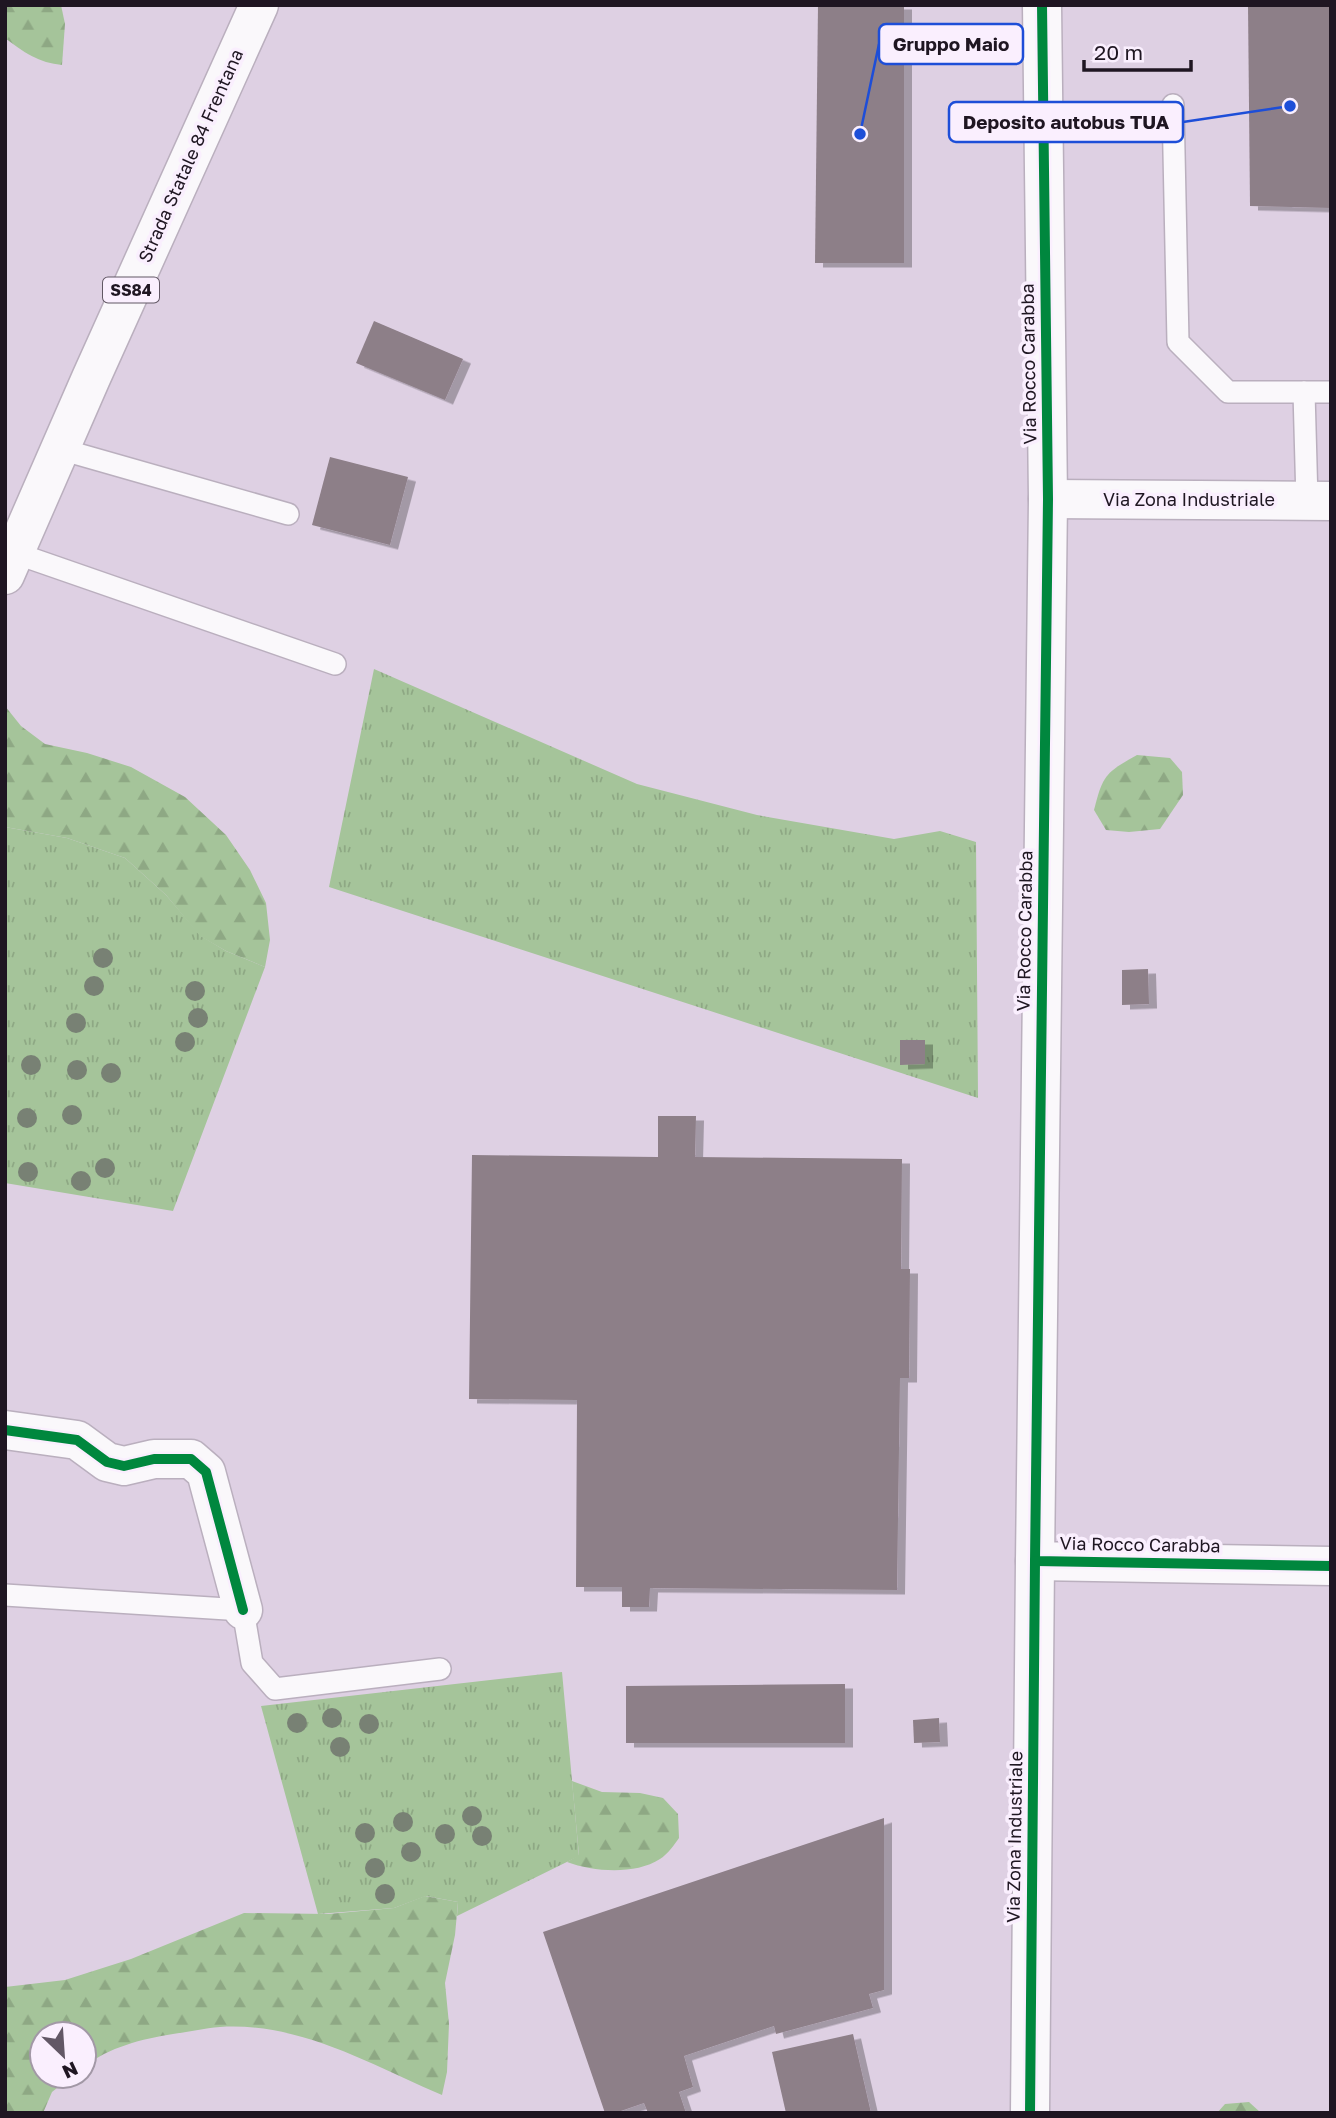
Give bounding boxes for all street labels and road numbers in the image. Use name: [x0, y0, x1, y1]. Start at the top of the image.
street label: Strada Statale 84 Frentana: [133, 45, 247, 266]
road number: SS84: [103, 278, 159, 302]
street label: Via Rocco Carabba: [1016, 283, 1040, 445]
street label: Via Zona Industriale: [1103, 488, 1275, 510]
street label: Via Rocco Carabba: [1012, 850, 1036, 1012]
street label: Via Rocco Carabba: [1059, 1532, 1221, 1556]
street label: Via Zona Industriale: [1002, 1751, 1026, 1923]

